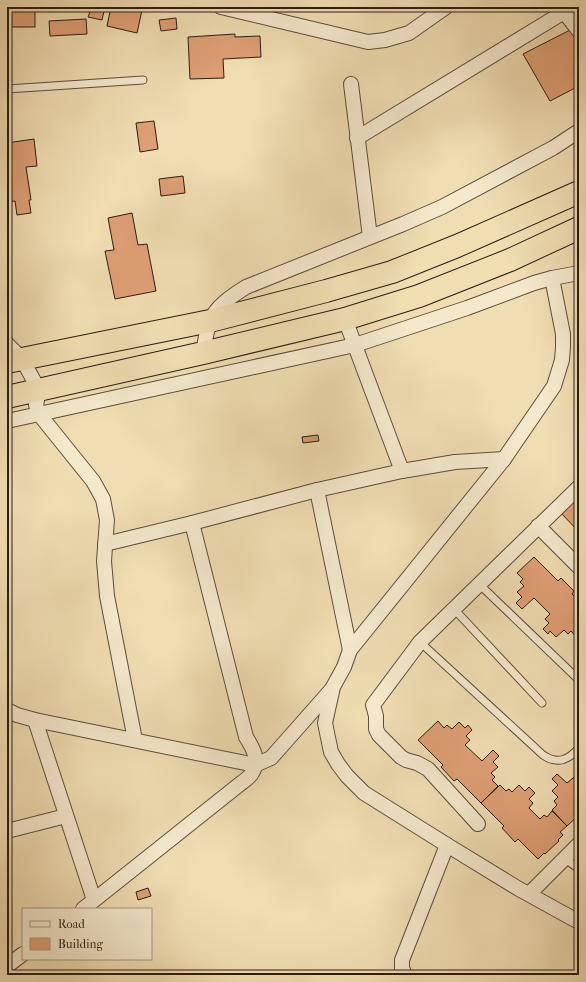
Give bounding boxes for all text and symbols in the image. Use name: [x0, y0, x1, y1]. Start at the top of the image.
legend: [22, 908, 152, 960]
text: Road: [58, 917, 85, 931]
text: Building: [58, 937, 103, 951]

